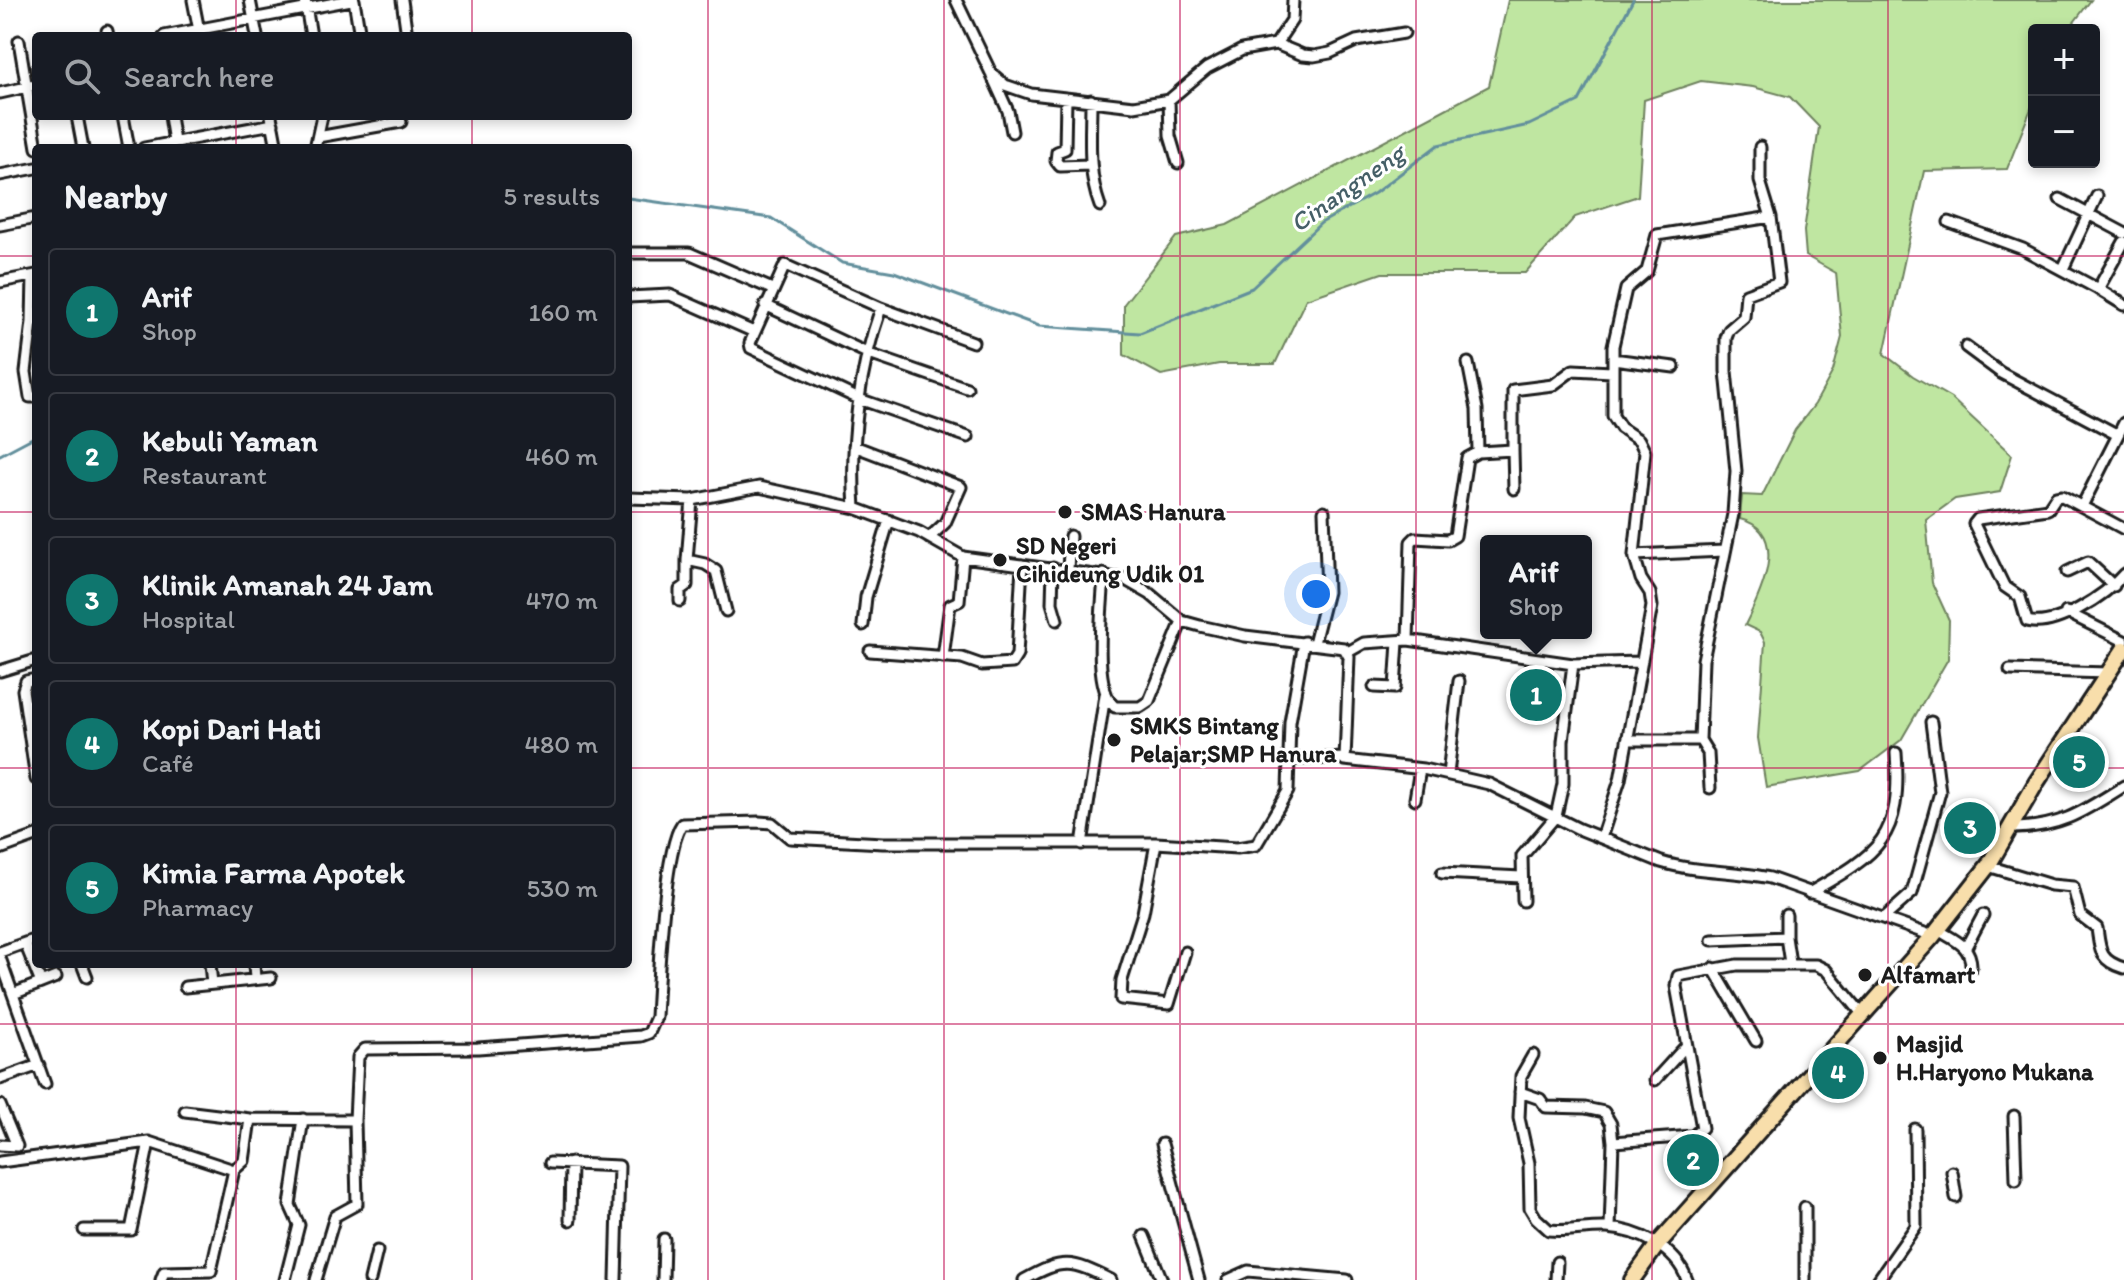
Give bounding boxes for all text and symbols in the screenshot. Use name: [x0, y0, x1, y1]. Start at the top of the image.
map controls: [2028, 24, 2100, 168]
button: +: [2028, 24, 2100, 96]
search box: [32, 32, 632, 120]
icon: search: [60, 54, 104, 98]
text: Search here: [124, 58, 274, 95]
button: −: [2028, 96, 2100, 168]
water label: Cinangneng: [1284, 135, 1413, 239]
text: Nearby: [64, 176, 167, 217]
text: 5 results: [503, 180, 600, 212]
text: Arif: [142, 278, 192, 315]
text: 1: [86, 296, 98, 328]
text: 160 m: [528, 296, 598, 328]
text: Shop: [142, 315, 197, 347]
text: Kebuli Yaman: [142, 422, 318, 459]
text: 2: [85, 440, 99, 472]
text: 460 m: [525, 440, 598, 472]
text: Restaurant: [142, 459, 267, 491]
place label: SMAS Hanura: [1081, 497, 1226, 526]
marker: SMAS Hanura: [1056, 503, 1074, 521]
place label: SD Negeri Cihideung Udik 01: [1016, 531, 1205, 589]
popup: [1480, 535, 1592, 639]
marker: SD Negeri Cihideung Udik 01: [991, 551, 1009, 569]
text: Arif: [1509, 553, 1559, 590]
text: Klinik Amanah 24 Jam: [142, 566, 433, 603]
your location: [1296, 574, 1336, 614]
text: 3: [85, 584, 99, 616]
text: 470 m: [526, 584, 598, 616]
text: Shop: [1509, 590, 1563, 622]
text: Hospital: [142, 603, 235, 635]
pin: 1: [1510, 665, 1562, 725]
text: Kopi Dari Hati: [142, 710, 321, 747]
place label: SMKS Bintang Pelajar;SMP Hanura: [1130, 711, 1337, 769]
text: 4: [84, 728, 100, 760]
text: 480 m: [524, 728, 598, 760]
marker: SMKS Bintang Pelajar;SMP Hanura: [1105, 731, 1123, 749]
pin: 5: [2053, 732, 2105, 792]
text: Café: [142, 747, 194, 779]
pin: 3: [1944, 798, 1996, 858]
text: Kimia Farma Apotek: [142, 854, 405, 891]
text: 5: [85, 872, 99, 904]
text: 530 m: [526, 872, 598, 904]
text: Pharmacy: [142, 891, 253, 923]
place label: Alfamart: [1880, 960, 1975, 989]
marker: Alfamart: [1856, 966, 1874, 984]
place label: Masjid H.Haryono Mukana: [1896, 1029, 2094, 1087]
pin: 4: [1812, 1043, 1864, 1103]
marker: Masjid H.Haryono Mukana: [1871, 1049, 1889, 1067]
pin: 2: [1667, 1130, 1719, 1190]

